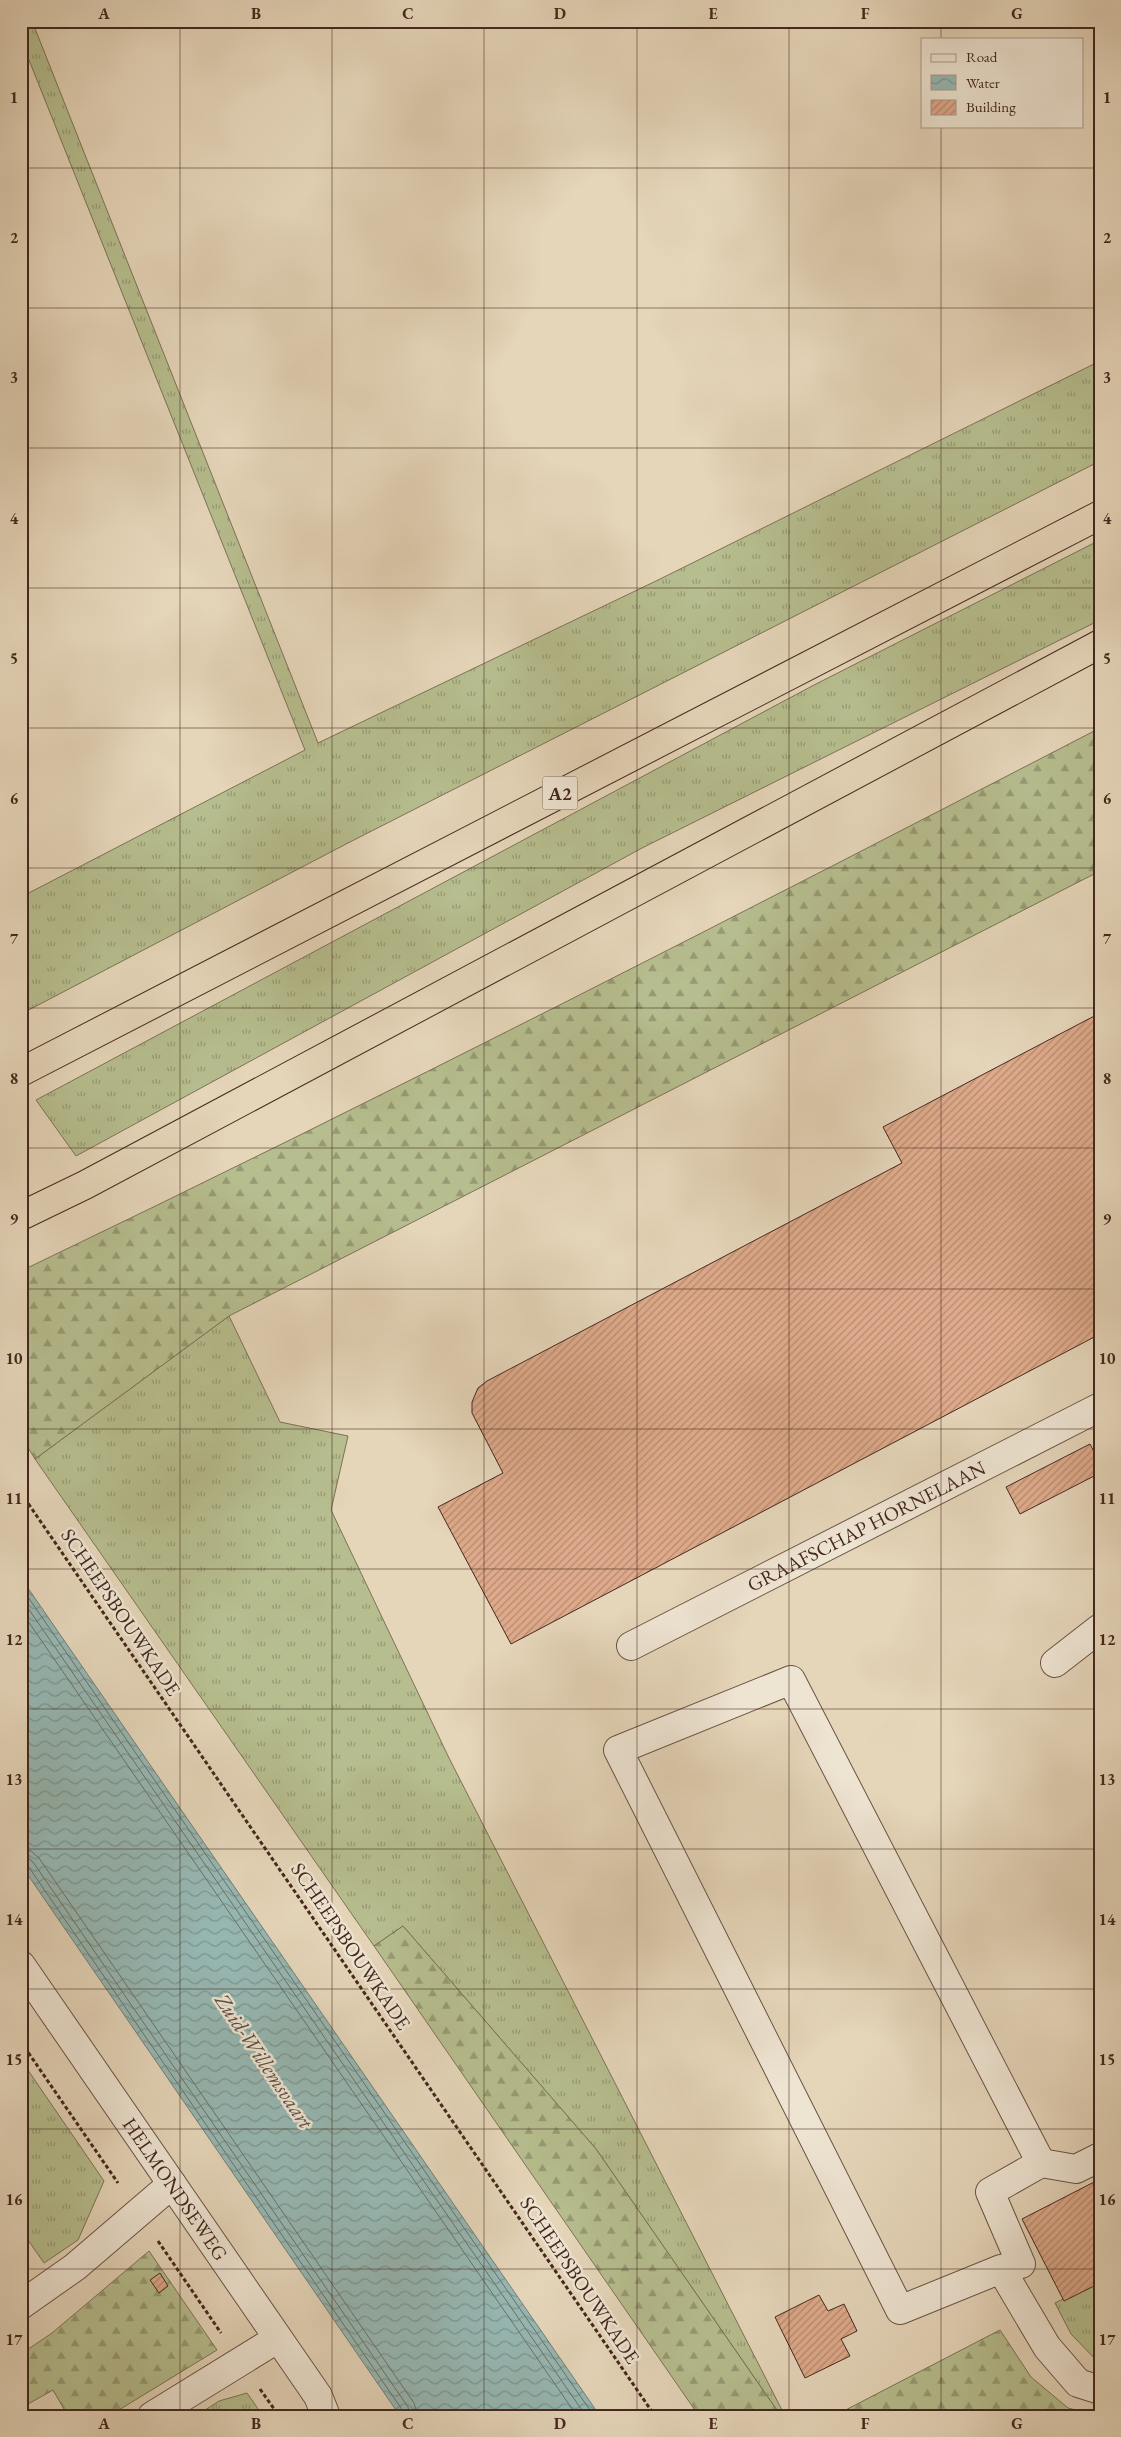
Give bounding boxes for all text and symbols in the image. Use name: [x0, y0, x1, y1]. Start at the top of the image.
text: A: [97, 3, 110, 24]
text: B: [251, 3, 261, 24]
text: C: [402, 3, 414, 24]
text: D: [554, 3, 566, 24]
text: E: [708, 3, 718, 24]
text: F: [861, 3, 870, 24]
text: G: [1011, 3, 1023, 24]
legend: [921, 38, 1084, 128]
text: Road: [966, 47, 998, 66]
text: Water: [966, 73, 1000, 92]
text: 1: [10, 87, 18, 108]
text: 1: [1103, 87, 1111, 108]
text: Building: [966, 97, 1016, 116]
text: 2: [10, 227, 19, 248]
text: 2: [1103, 227, 1112, 248]
text: 3: [10, 367, 18, 388]
text: 3: [1103, 367, 1111, 388]
text: 4: [10, 508, 19, 529]
text: 4: [1103, 508, 1112, 529]
text: 5: [10, 648, 18, 669]
text: 5: [1103, 648, 1111, 669]
road number: A2: [542, 776, 578, 810]
text: 6: [10, 788, 19, 809]
text: 6: [1103, 788, 1112, 809]
text: 7: [10, 928, 19, 949]
text: 7: [1103, 928, 1112, 949]
text: 8: [10, 1068, 18, 1089]
text: 8: [1103, 1068, 1111, 1089]
text: 9: [10, 1208, 19, 1229]
text: 9: [1103, 1208, 1112, 1229]
text: 10: [6, 1348, 23, 1369]
text: 10: [1099, 1348, 1116, 1369]
street label: GRAAFSCHAP HORNELAAN: [743, 1454, 990, 1598]
text: 11: [6, 1488, 22, 1509]
text: 11: [1099, 1488, 1115, 1509]
street label: SCHEEPSBOUWKADE: [55, 1523, 187, 1701]
text: 12: [6, 1629, 23, 1650]
text: 12: [1099, 1629, 1116, 1650]
text: 13: [6, 1769, 22, 1790]
text: 13: [1099, 1769, 1115, 1790]
street label: SCHEEPSBOUWKADE: [285, 1857, 417, 2035]
text: 14: [6, 1909, 23, 1930]
text: 14: [1099, 1909, 1116, 1930]
water label: Zuid-Willemsvaart: [209, 1987, 320, 2134]
text: 15: [6, 2049, 22, 2070]
text: 15: [1099, 2049, 1115, 2070]
street label: HELMONDSEWEG: [117, 2112, 234, 2266]
text: 16: [6, 2189, 23, 2210]
text: 16: [1099, 2189, 1116, 2210]
street label: SCHEEPSBOUWKADE: [514, 2191, 646, 2369]
text: 17: [6, 2329, 23, 2350]
text: 17: [1099, 2329, 1116, 2350]
text: A: [97, 2413, 110, 2434]
text: B: [251, 2413, 261, 2434]
text: C: [402, 2413, 414, 2434]
text: D: [554, 2413, 566, 2434]
text: E: [708, 2413, 718, 2434]
text: F: [861, 2413, 870, 2434]
text: G: [1011, 2413, 1023, 2434]

